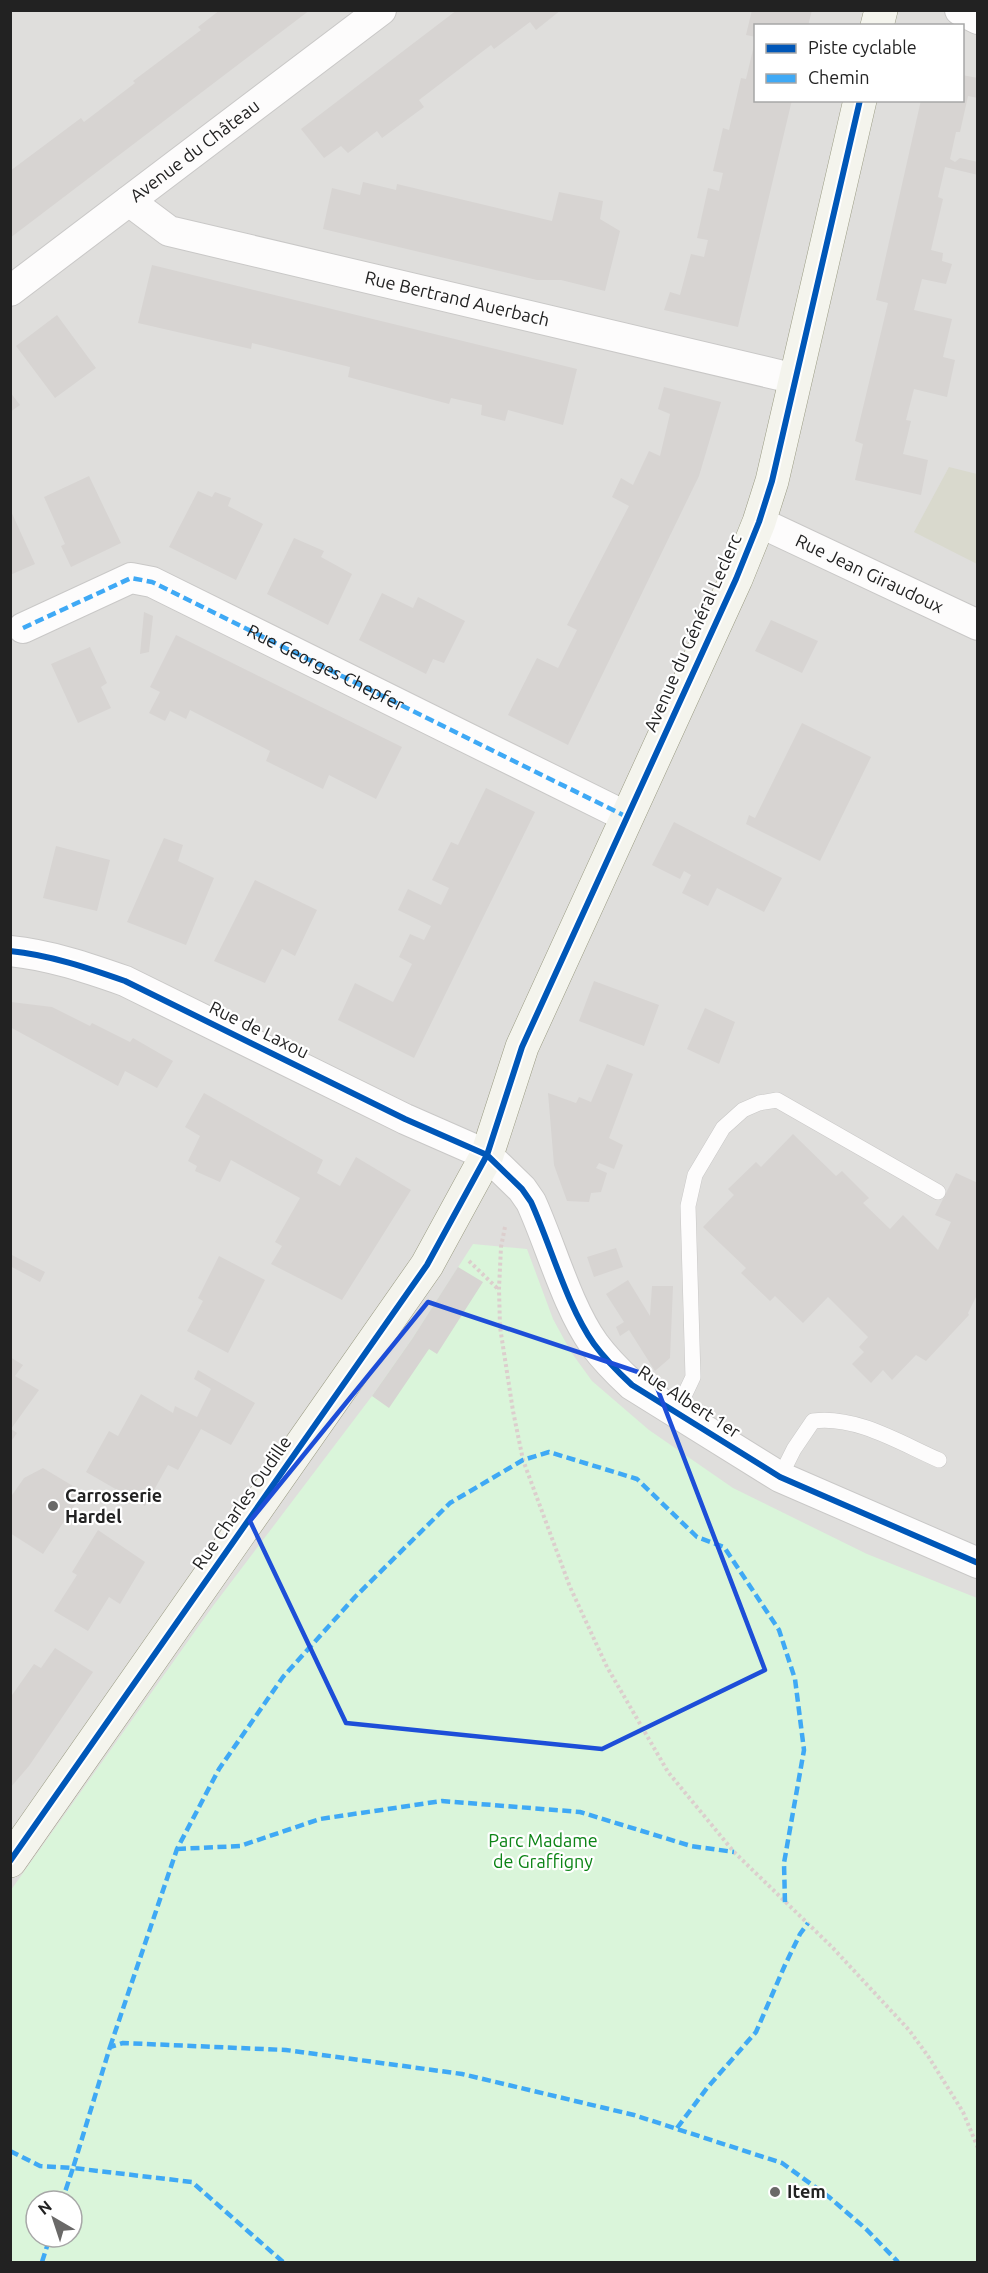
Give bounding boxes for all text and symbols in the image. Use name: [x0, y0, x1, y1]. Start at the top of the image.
legend: [754, 24, 964, 102]
text: Piste cyclable: [808, 37, 917, 57]
text: Chemin: [808, 67, 869, 87]
street label: Avenue du Château: [126, 95, 263, 205]
street label: Rue Bertrand Auerbach: [363, 267, 552, 329]
street label: Rue Jean Giraudoux: [793, 530, 947, 616]
street label: Avenue du Général Leclerc: [639, 531, 745, 734]
street label: Rue Georges Chepfer: [244, 620, 408, 714]
street label: Rue de Laxou: [206, 996, 312, 1062]
street label: Rue Albert 1er: [635, 1361, 744, 1442]
street label: Rue Charles Oudille: [188, 1432, 295, 1573]
place label: Carrosserie Hardel: [65, 1485, 162, 1526]
marker: Carrosserie Hardel: [46, 1499, 60, 1513]
park label: Parc Madame de Graffigny: [488, 1830, 598, 1871]
place label: Item: [787, 2181, 826, 2201]
marker: Item: [768, 2185, 782, 2199]
north arrow: [24, 2189, 84, 2249]
text: N: [34, 2197, 55, 2218]

